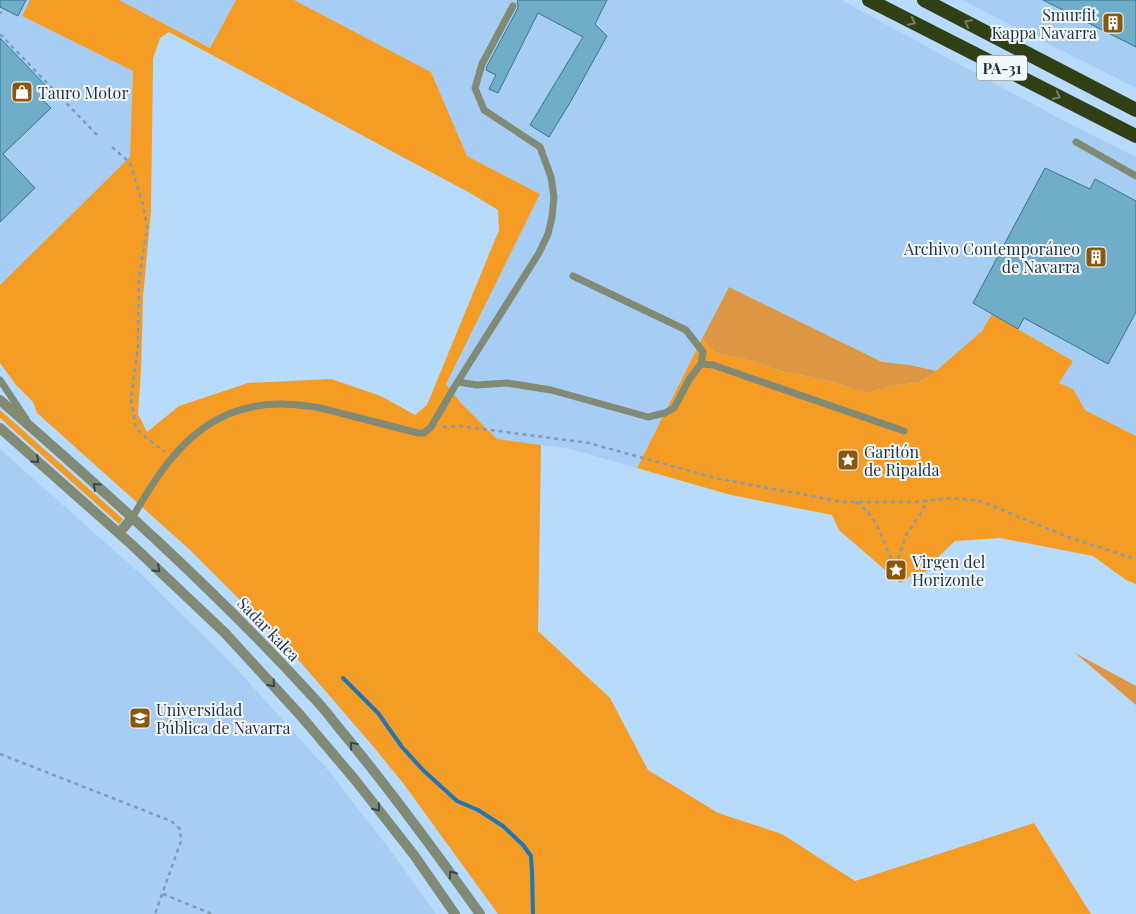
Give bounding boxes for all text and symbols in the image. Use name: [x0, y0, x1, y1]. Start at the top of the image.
place label: Smurfit Kappa Navarra: [991, 4, 1097, 43]
building icon: Smurfit Kappa Navarra: [1101, 11, 1125, 35]
one-way arrow: [907, 16, 916, 26]
one-way arrow: [965, 19, 974, 29]
road number: PA-31: [977, 56, 1027, 80]
shop icon: Tauro Motor: [10, 80, 34, 104]
place label: Tauro Motor: [38, 82, 129, 103]
one-way arrow: [1052, 90, 1061, 100]
place label: Archivo Contemporáneo de Navarra: [903, 238, 1080, 277]
building icon: Archivo Contemporáneo de Navarra: [1084, 245, 1108, 269]
place label: Garitón de Ripalda: [864, 441, 939, 480]
place icon: Garitón de Ripalda: [836, 448, 860, 472]
one-way arrow: [31, 454, 40, 463]
one-way arrow: [92, 483, 101, 492]
place label: Virgen del Horizonte: [911, 551, 986, 590]
place icon: Virgen del Horizonte: [884, 558, 908, 582]
one-way arrow: [152, 563, 161, 572]
street label: Sadar kalea: [233, 592, 305, 666]
one-way arrow: [266, 678, 275, 687]
place label: Universidad Pública de Navarra: [156, 699, 290, 738]
school or university icon: Universidad Pública de Navarra: [128, 706, 152, 730]
one-way arrow: [351, 742, 359, 751]
one-way arrow: [371, 802, 380, 812]
one-way arrow: [449, 871, 457, 880]

